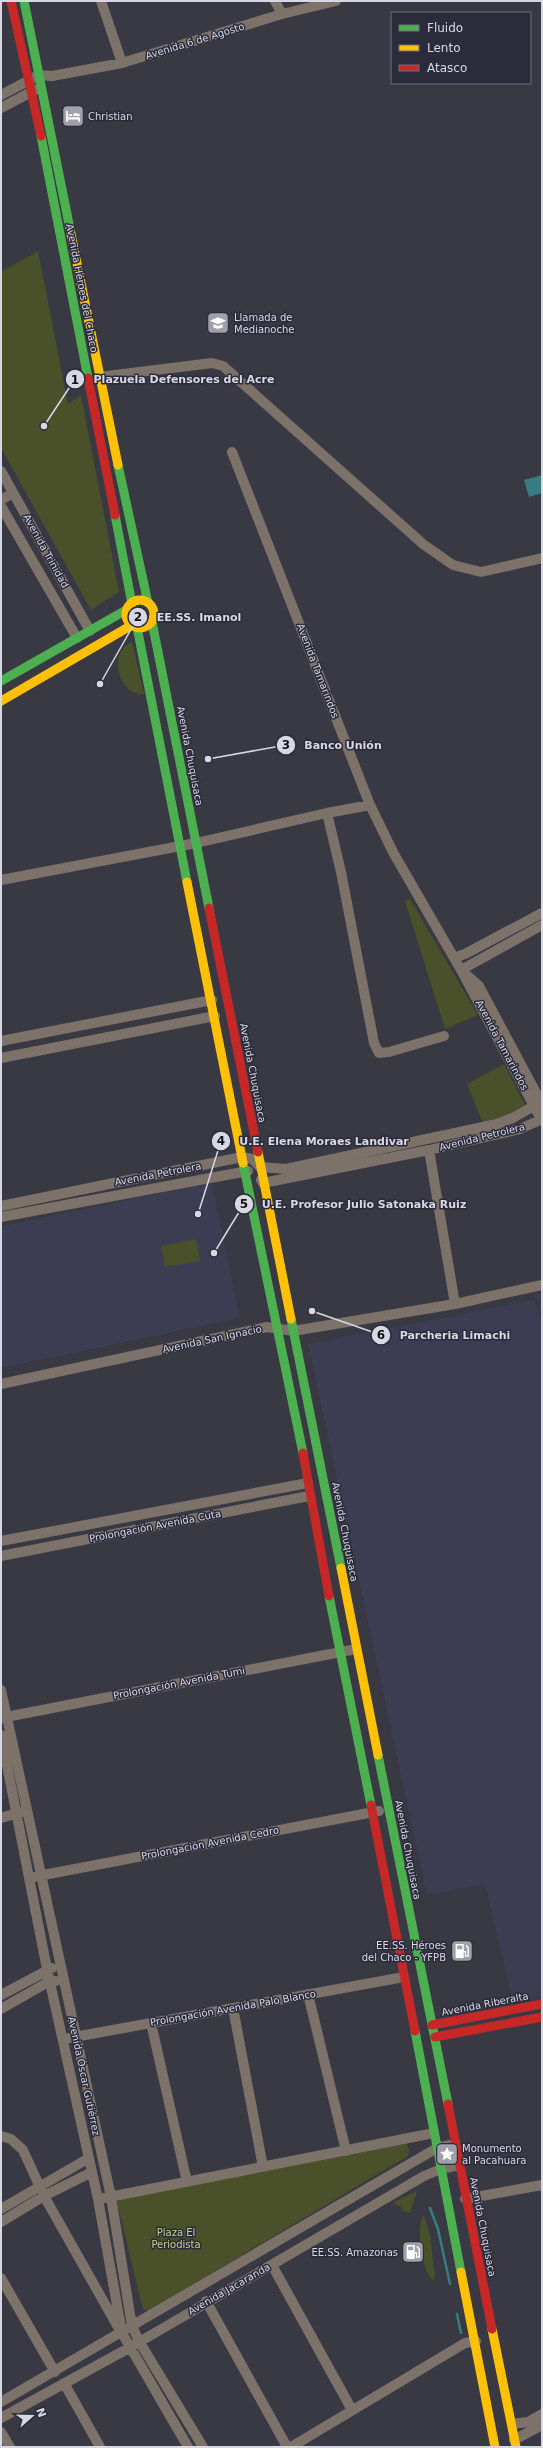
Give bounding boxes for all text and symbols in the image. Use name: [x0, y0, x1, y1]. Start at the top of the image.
legend: [391, 12, 531, 84]
street label: Avenida 6 de Agosto: [144, 21, 246, 61]
text: Fluido: [427, 21, 463, 35]
text: Lento: [427, 41, 461, 55]
text: Atasco: [427, 61, 467, 75]
hotel icon: Christian: [60, 103, 86, 129]
place label: Christian: [88, 111, 133, 122]
street label: Avenida Héroes del Chaco: [64, 223, 100, 353]
school or university icon: Llamada de Medianoche: [205, 310, 231, 336]
place label: Llamada de Medianoche: [234, 312, 294, 335]
callout: Plazuela Defensores del Acre: [65, 368, 282, 391]
text: 1: [71, 373, 79, 387]
text: Plazuela Defensores del Acre: [94, 373, 274, 386]
street label: Avenida Trinidad: [21, 512, 71, 590]
callout: EE.SS. Imanol: [128, 606, 249, 629]
text: 2: [134, 610, 142, 624]
text: EE.SS. Imanol: [157, 611, 241, 624]
street label: Avenida Tamarindos: [295, 622, 341, 720]
street label: Avenida Chuquisaca: [175, 705, 205, 807]
callout: Banco Unión: [276, 734, 390, 757]
text: 3: [282, 738, 290, 752]
text: Banco Unión: [304, 739, 382, 752]
street label: Avenida Tamarindos: [474, 998, 530, 1092]
street label: Avenida Chuquisaca: [238, 1022, 268, 1124]
street label: Avenida Petrolera: [438, 1121, 526, 1153]
callout: U.E. Elena Moraes Landivar: [211, 1130, 417, 1153]
text: 4: [217, 1134, 225, 1148]
text: U.E. Elena Moraes Landivar: [239, 1135, 409, 1148]
street label: Avenida Petrolera: [114, 1160, 202, 1188]
callout: U.E. Profesor Julio Satonaka Ruiz: [234, 1192, 474, 1215]
text: 5: [240, 1197, 248, 1211]
text: U.E. Profesor Julio Satonaka Ruiz: [262, 1198, 466, 1211]
street label: Avenida San Ignacio: [161, 1323, 263, 1355]
callout: Parcheria Limachi: [371, 1323, 518, 1346]
text: 6: [377, 1328, 385, 1342]
text: Parcheria Limachi: [400, 1329, 510, 1342]
street label: Avenida Chuquisaca: [330, 1481, 360, 1583]
street label: Prolongación Avenida Cuta: [88, 1508, 222, 1544]
street label: Prolongación Avenida Tumi: [112, 1665, 246, 1701]
street label: Avenida Chuquisaca: [393, 1799, 423, 1901]
street label: Prolongación Avenida Cedro: [140, 1824, 280, 1862]
fuel station icon: EE.SS. Héroes del Chaco - YFPB: [449, 1938, 475, 1964]
place label: EE.SS. Héroes del Chaco - YFPB: [362, 1940, 446, 1963]
street label: Prolongación Avenida Palo Blanco: [149, 1988, 317, 2028]
street label: Avenida Riberalta: [441, 1990, 529, 2018]
street label: Avenida Óscar Gutiérrez: [66, 2015, 103, 2136]
place icon: Monumento al Pacahuara: [434, 2141, 460, 2167]
place label: Monumento al Pacahuara: [462, 2143, 526, 2166]
street label: Avenida Chuquisaca: [468, 2176, 498, 2278]
park label: Plaza El Periodista: [151, 2227, 201, 2250]
fuel station icon: EE.SS. Amazonas: [400, 2239, 426, 2265]
place label: EE.SS. Amazonas: [311, 2247, 398, 2258]
street label: Avenida Jacaranda: [186, 2261, 272, 2317]
north arrow: [12, 2396, 52, 2436]
text: N: [33, 2406, 49, 2419]

